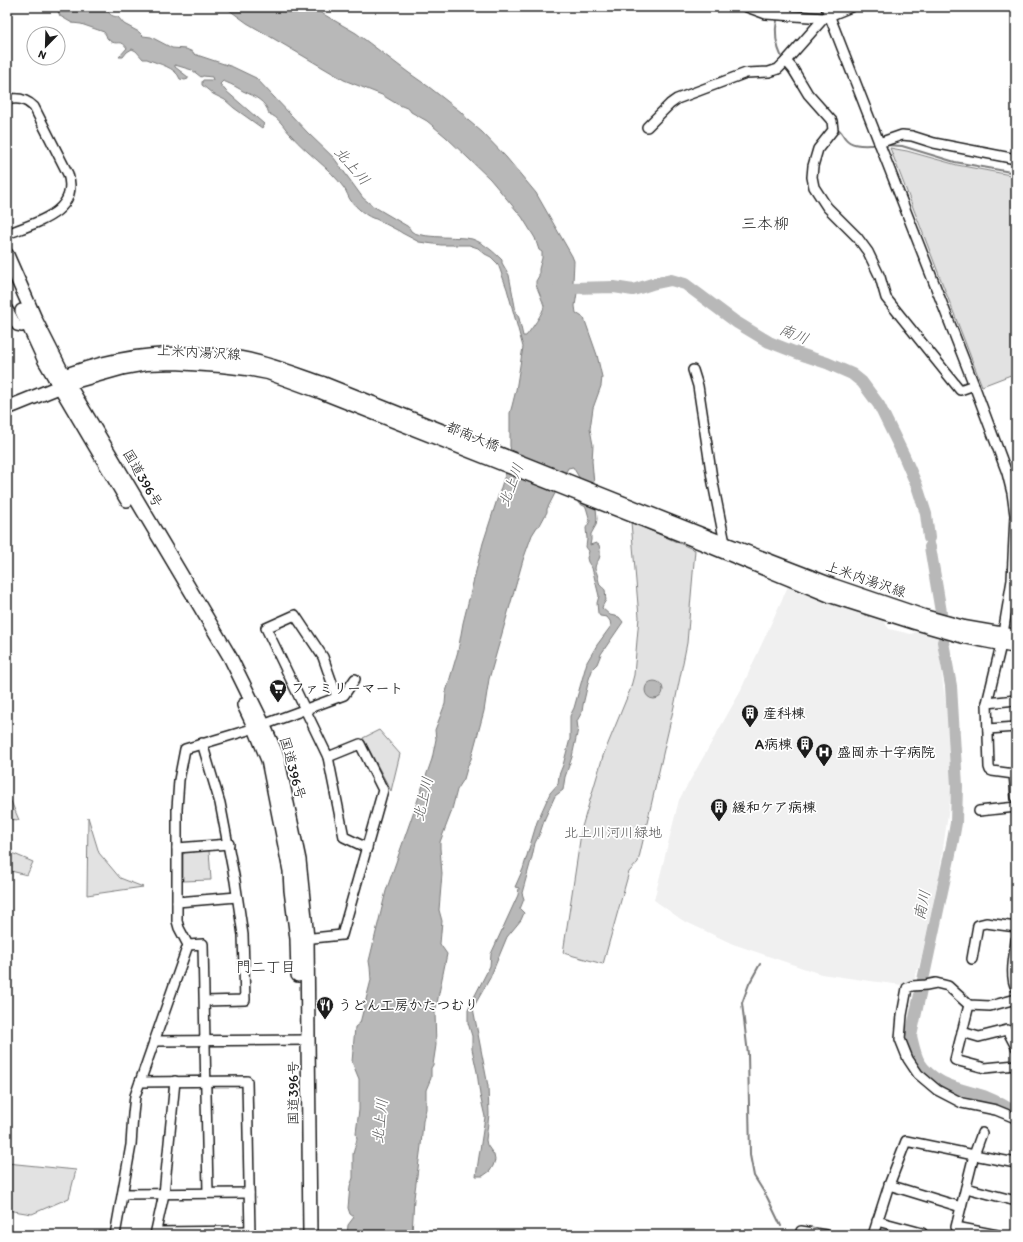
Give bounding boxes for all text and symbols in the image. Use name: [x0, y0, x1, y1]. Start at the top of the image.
north arrow: [26, 26, 66, 66]
text: N: [36, 47, 48, 62]
water label: 北上川: [330, 143, 374, 189]
district label: 三本柳: [741, 214, 789, 233]
water label: 南川: [777, 320, 811, 348]
street label: 上米内湯沢線: [157, 342, 241, 363]
street label: 都南大橋: [444, 418, 502, 455]
street label: 国道396号: [119, 446, 166, 510]
water label: 北上川: [495, 461, 527, 509]
street label: 上米内湯沢線: [823, 558, 908, 601]
supermarket icon: ファミリーマート: [268, 678, 288, 703]
place label: ファミリーマート: [291, 680, 404, 697]
building icon: 産科棟: [740, 703, 760, 728]
place label: 産科棟: [763, 705, 806, 722]
building icon: A病棟: [795, 734, 815, 759]
street label: 国道396号: [276, 735, 309, 801]
place label: A病棟: [754, 736, 793, 753]
hospital icon: 盛岡赤十字病院: [814, 742, 834, 767]
place label: 盛岡赤十字病院: [837, 744, 935, 761]
water label: 北上川: [409, 775, 437, 823]
building icon: 緩和ケア病棟: [709, 797, 729, 822]
place label: 緩和ケア病棟: [732, 799, 817, 816]
park label: 北上川河川緑地: [564, 824, 662, 841]
water label: 南川: [910, 888, 934, 922]
district label: 門二丁目: [236, 958, 296, 976]
restaurant icon: うどん工房かたつむり: [315, 995, 335, 1020]
place label: うどん工房かたつむり: [338, 997, 479, 1014]
street label: 国道396号: [285, 1061, 302, 1125]
water label: 北上川: [369, 1098, 391, 1144]

